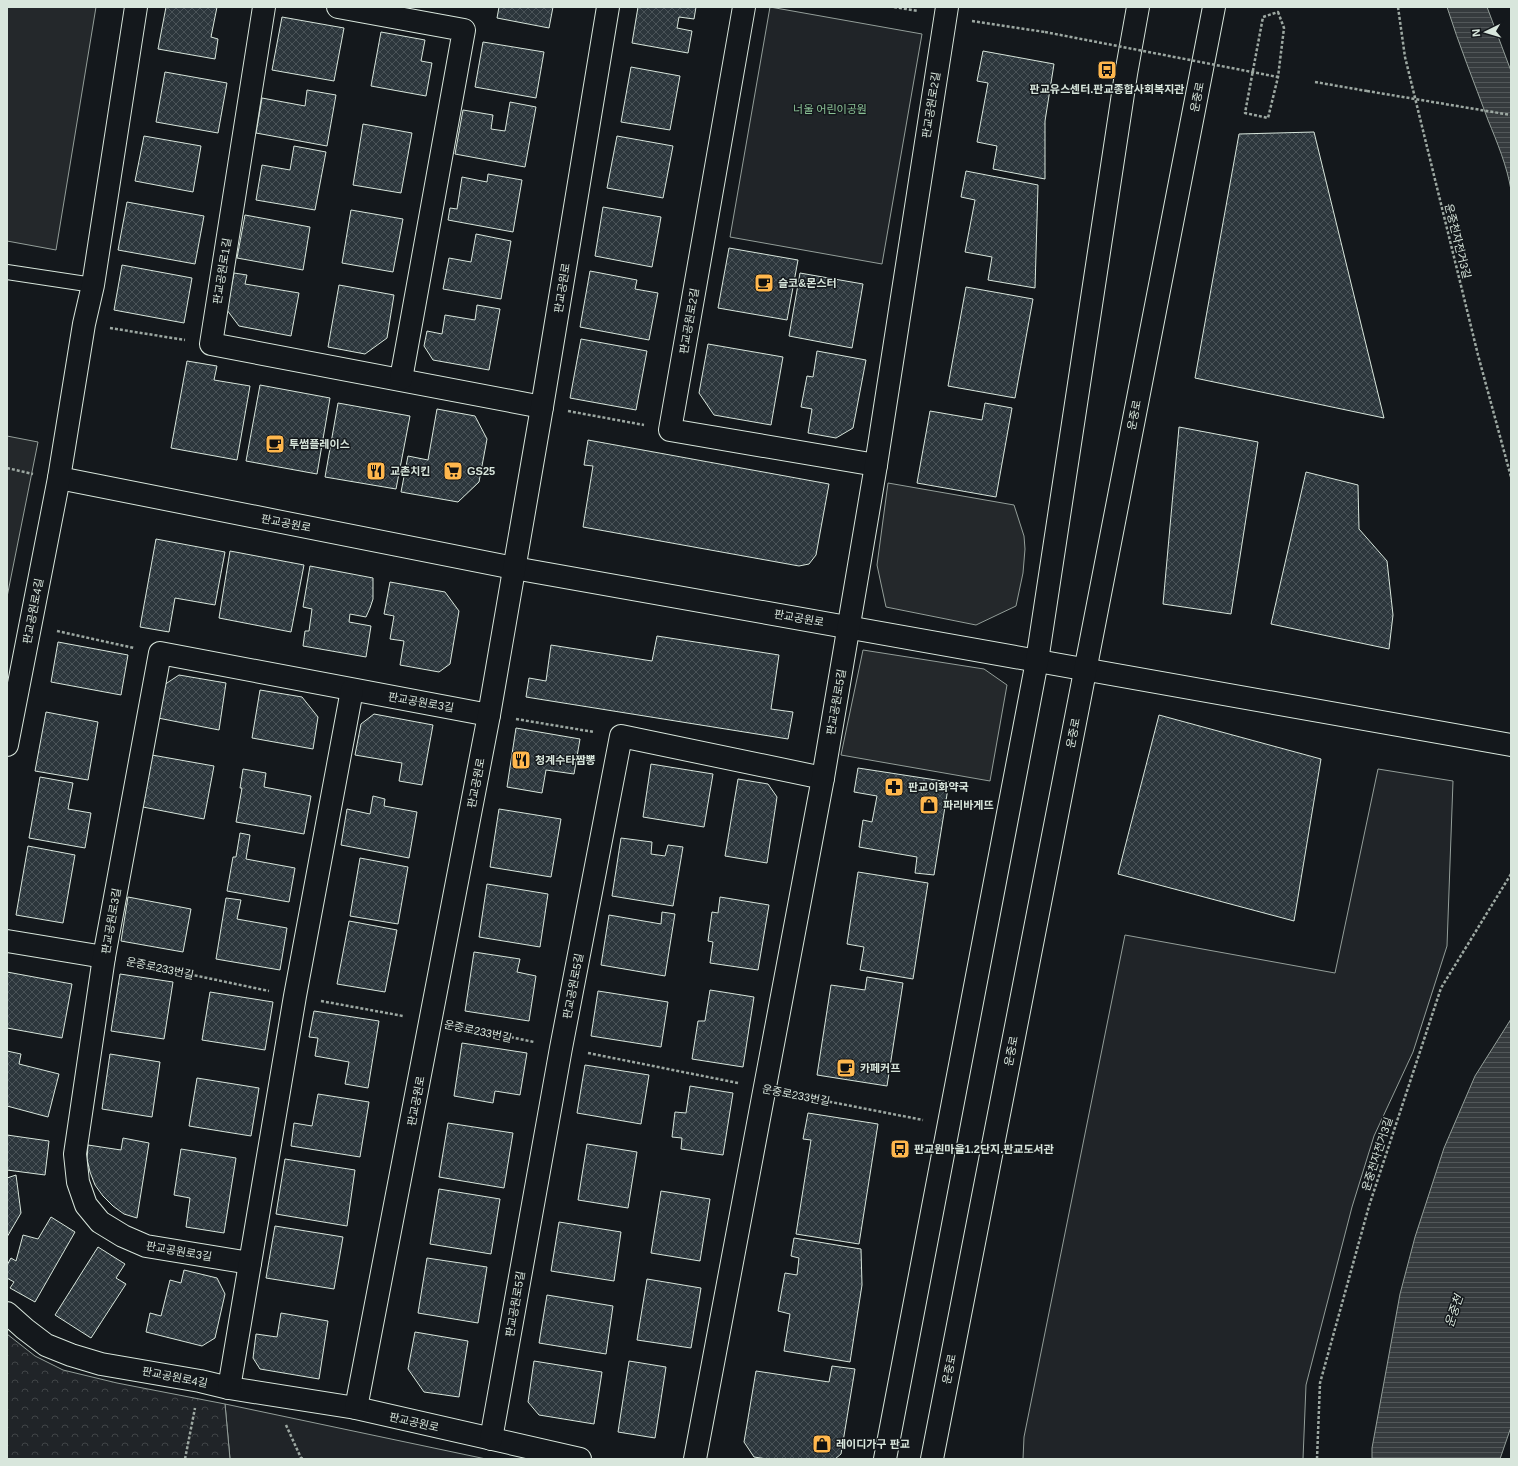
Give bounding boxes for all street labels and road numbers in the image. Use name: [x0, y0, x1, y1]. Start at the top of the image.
street label: 판교공원로2길: [920, 71, 942, 139]
street label: 운중로: [1188, 81, 1206, 113]
street label: 운중천자전거3길: [1443, 202, 1473, 280]
street label: 판교공원로1길: [211, 237, 233, 305]
street label: 판교공원로: [552, 262, 572, 314]
street label: 판교공원로2길: [677, 287, 701, 355]
street label: 운중로: [1125, 399, 1143, 431]
street label: 판교공원로: [260, 512, 312, 534]
street label: 판교공원로4길: [21, 577, 45, 645]
street label: 판교공원로: [773, 608, 825, 628]
street label: 판교공원로5길: [824, 668, 848, 736]
street label: 판교공원로3길: [387, 690, 455, 714]
street label: 운중로: [1064, 717, 1082, 749]
street label: 판교공원로: [465, 757, 487, 809]
street label: 판교공원로3길: [99, 887, 123, 955]
street label: 판교공원로5길: [561, 952, 585, 1020]
street label: 운중로233번길: [125, 955, 195, 981]
street label: 운중로233번길: [443, 1018, 513, 1044]
street label: 운중로: [1002, 1035, 1020, 1067]
street label: 판교공원로: [405, 1075, 427, 1127]
street label: 운중로233번길: [761, 1083, 831, 1107]
street label: 운중천자전거3길: [1359, 1116, 1395, 1192]
street label: 판교공원로3길: [145, 1239, 213, 1263]
street label: 판교공원로5길: [503, 1270, 527, 1338]
street label: 운중로: [940, 1353, 958, 1385]
street label: 판교공원로4길: [141, 1365, 209, 1389]
street label: 판교공원로: [388, 1410, 440, 1434]

